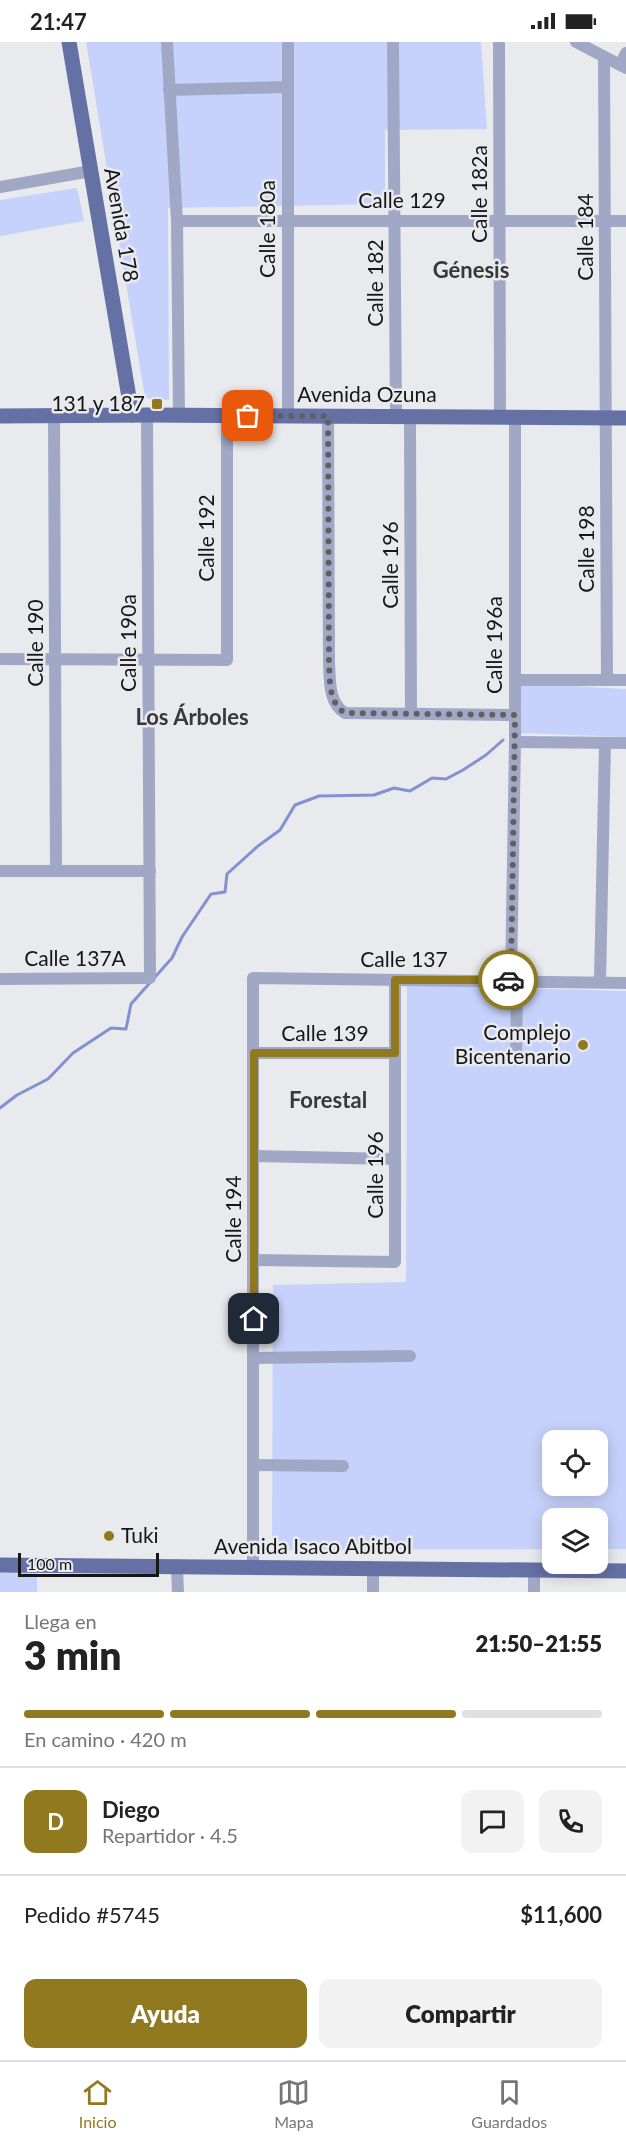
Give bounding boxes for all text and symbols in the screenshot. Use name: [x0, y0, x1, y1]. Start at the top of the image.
text: 21:47: [30, 8, 87, 35]
street label: Calle 182a: [466, 145, 491, 243]
street label: Avenida 178: [100, 166, 145, 284]
street label: Calle 180a: [254, 180, 279, 278]
street label: Calle 129: [358, 187, 446, 212]
street label: Calle 184: [572, 193, 597, 281]
street label: Calle 182: [362, 239, 387, 327]
district label: Génesis: [433, 256, 509, 283]
street label: Avenida Ozuna: [297, 381, 437, 406]
place label: 131 y 187: [51, 390, 145, 415]
pin: [222, 390, 273, 441]
marker: 131 y 187: [150, 397, 164, 411]
icon: bag: [231, 399, 264, 432]
street label: Calle 192: [193, 494, 218, 582]
street label: Calle 198: [573, 505, 598, 593]
street label: Calle 196: [377, 521, 402, 609]
street label: Calle 190a: [115, 594, 140, 692]
street label: Calle 196a: [481, 596, 506, 694]
street label: Calle 190: [22, 599, 47, 687]
district label: Los Árboles: [135, 703, 249, 730]
street label: Calle 137A: [24, 945, 127, 970]
street label: Calle 137: [360, 946, 448, 971]
courier: [478, 950, 538, 1010]
icon: car: [492, 964, 525, 997]
place label: Complejo Bicentenario: [455, 1019, 571, 1068]
street label: Calle 139: [281, 1020, 369, 1045]
marker: Complejo Bicentenario: [576, 1038, 590, 1052]
district label: Forestal: [289, 1086, 367, 1113]
street label: Calle 196: [362, 1131, 387, 1219]
street label: Calle 194: [220, 1175, 245, 1263]
pin: [228, 1293, 279, 1344]
icon: home: [237, 1302, 270, 1335]
map controls: [542, 1430, 608, 1574]
button: locate: [542, 1430, 608, 1496]
button: layers: [542, 1508, 608, 1574]
place label: Tuki: [121, 1522, 159, 1547]
marker: Tuki: [102, 1529, 116, 1543]
street label: Avenida Isaco Abitbol: [214, 1533, 412, 1558]
scale bar: [18, 1550, 159, 1578]
text: 100 m: [27, 1554, 72, 1573]
text: Llega en: [24, 1609, 97, 1633]
text: 21:50–21:55: [476, 1630, 602, 1657]
text: 3 min: [24, 1632, 121, 1678]
text: En camino · 420 m: [24, 1727, 187, 1751]
button: chat: [461, 1790, 524, 1853]
button: phone: [539, 1790, 602, 1853]
text: Diego: [102, 1796, 160, 1823]
text: D: [47, 1808, 64, 1835]
text: Repartidor · 4.5: [102, 1823, 238, 1847]
text: Pedido #5745: [24, 1901, 160, 1928]
text: $11,600: [520, 1901, 602, 1928]
button: Ayuda: [24, 1979, 307, 2048]
button: Compartir: [319, 1979, 602, 2048]
tab: Inicio: [79, 2076, 117, 2131]
tab: Mapa: [274, 2076, 314, 2131]
tab: Guardados: [471, 2076, 547, 2131]

